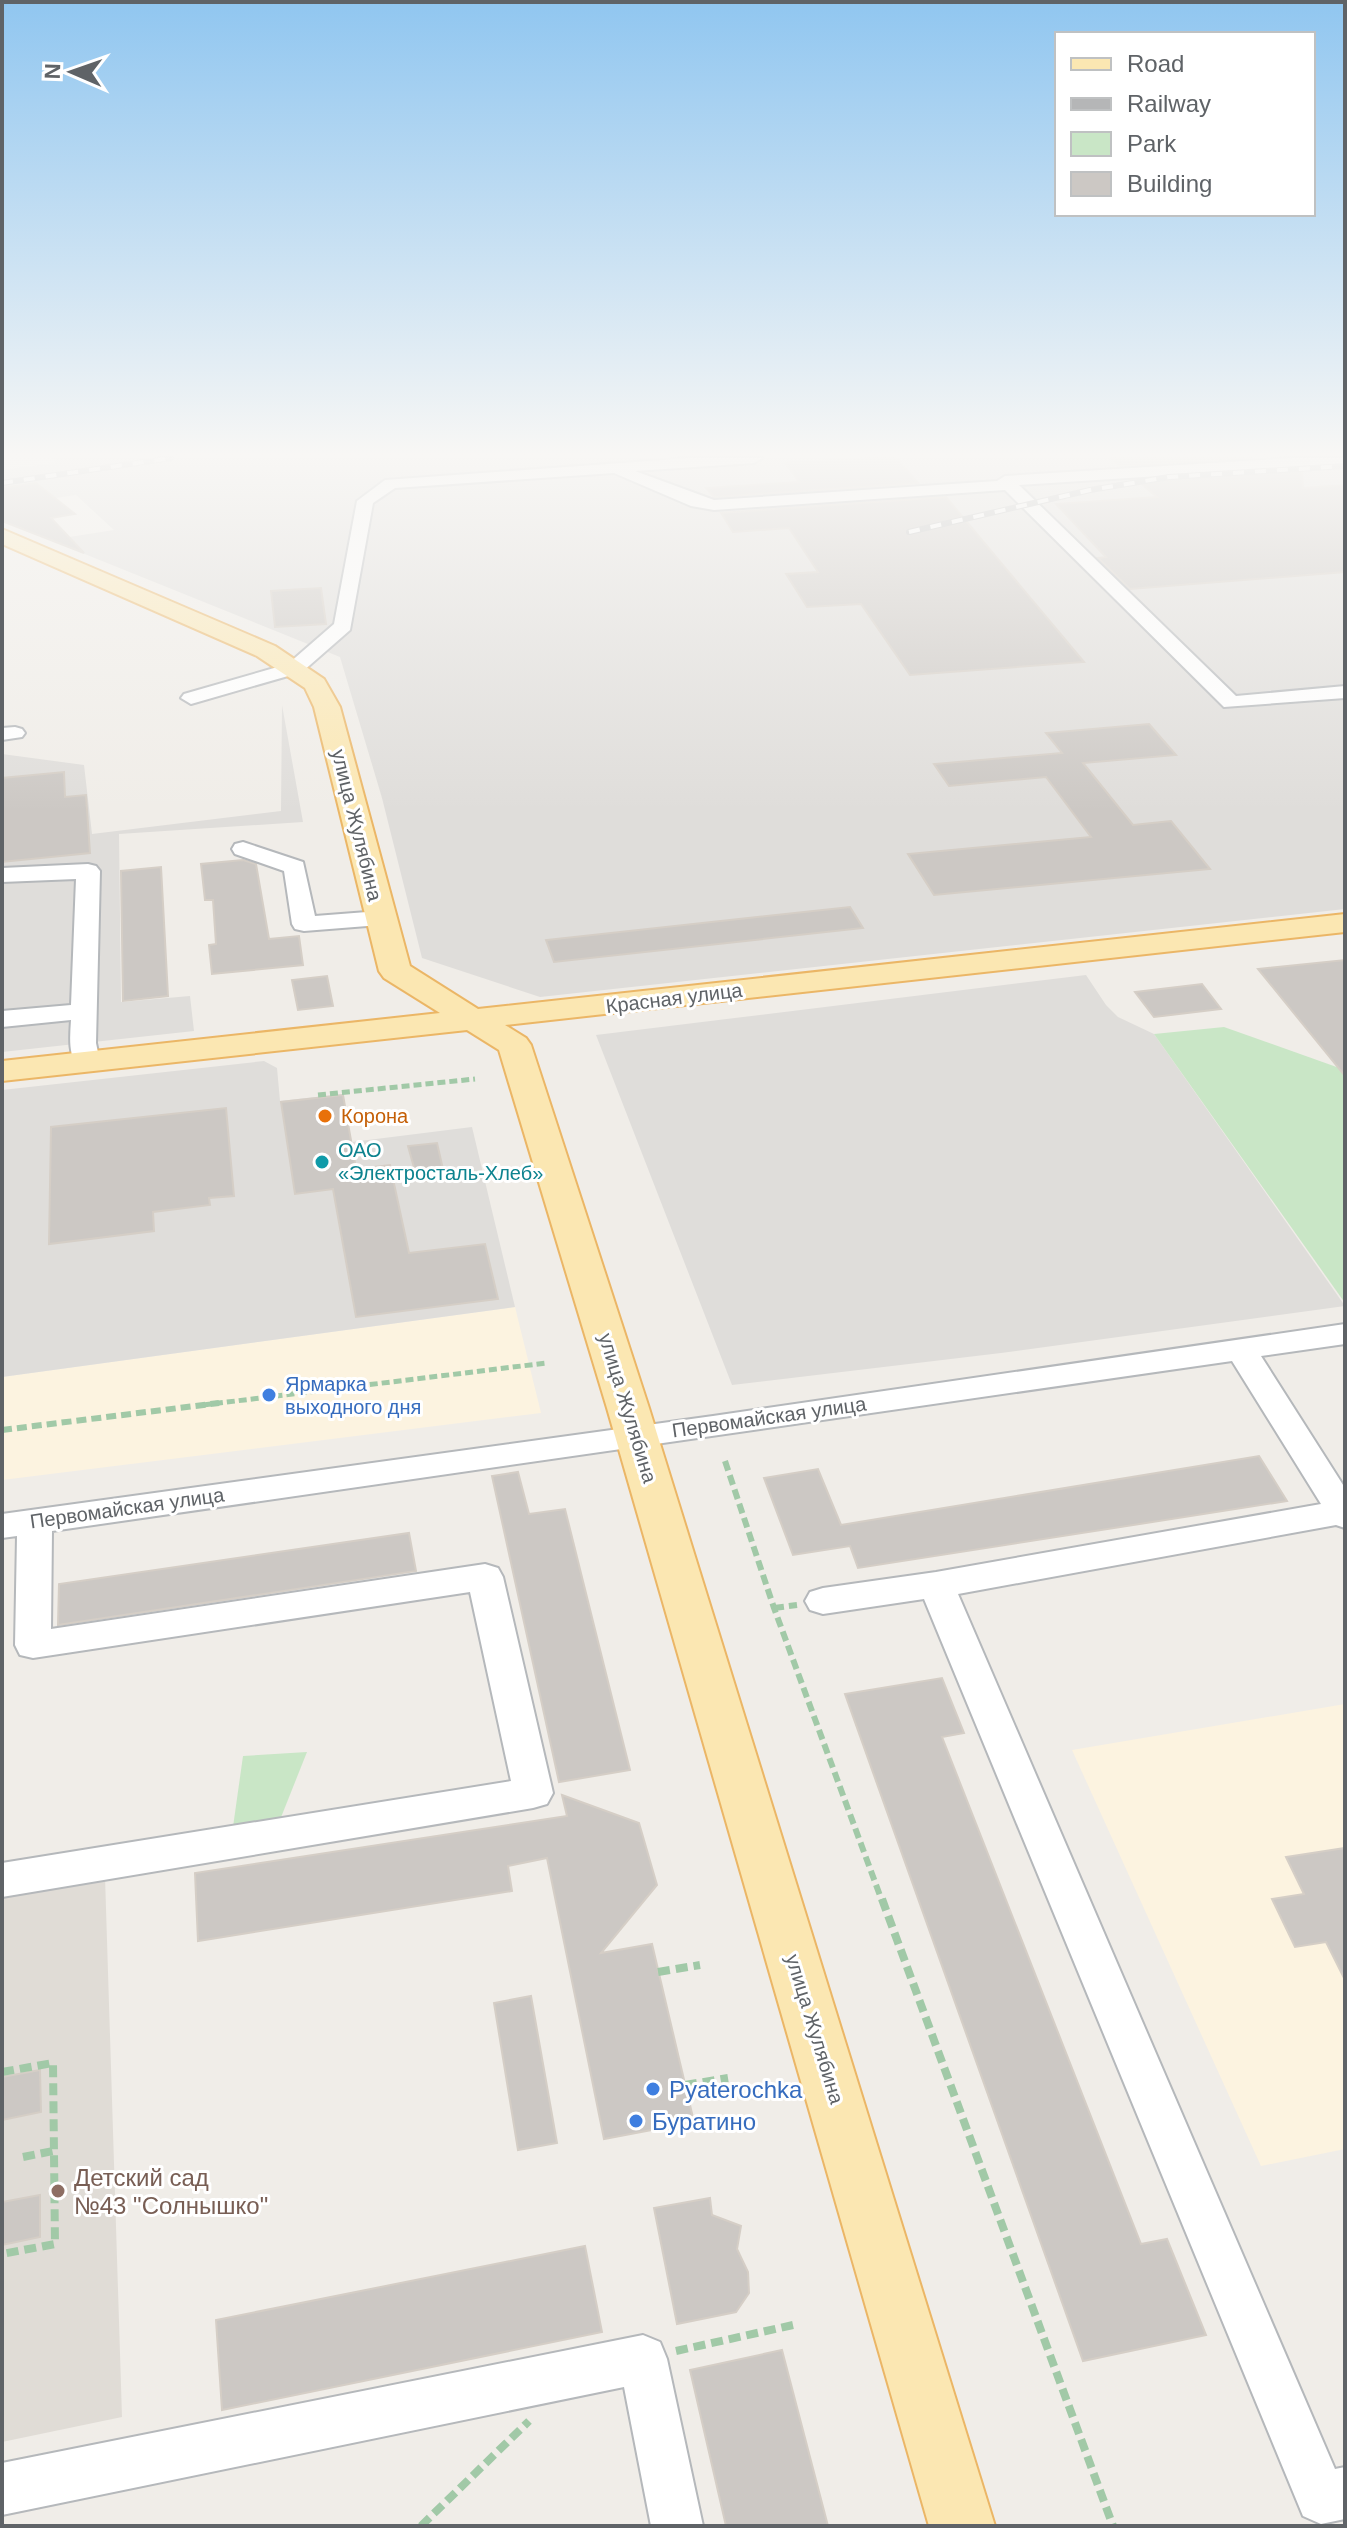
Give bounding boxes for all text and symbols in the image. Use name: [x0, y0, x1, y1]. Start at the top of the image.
north arrow: [32, 32, 112, 112]
legend: [1055, 32, 1315, 216]
text: Road: [1127, 50, 1184, 77]
text: N: [40, 63, 65, 80]
text: Railway: [1127, 90, 1211, 117]
text: Park: [1127, 130, 1177, 157]
text: Building: [1127, 170, 1212, 197]
street label: улица Жулябина: [328, 747, 387, 904]
street label: Красная улица: [604, 979, 744, 1017]
place label: Корона: [341, 1105, 409, 1127]
marker: Корона: [316, 1107, 334, 1125]
place label: ОАО «Электросталь-Хлеб»: [338, 1139, 543, 1184]
marker: ОАО «Электросталь-Хлеб»: [313, 1153, 331, 1171]
street label: улица Жулябина: [595, 1330, 662, 1486]
place label: Ярмарка выходного дня: [285, 1373, 421, 1418]
marker: Ярмарка выходного дня: [260, 1386, 278, 1404]
street label: Первомайская улица: [670, 1392, 868, 1442]
street label: Первомайская улица: [28, 1483, 226, 1533]
street label: улица Жулябина: [782, 1951, 849, 2107]
place label: Pyaterochka: [669, 2076, 803, 2103]
marker: Pyaterochka: [644, 2080, 662, 2098]
place label: Буратино: [652, 2108, 756, 2135]
marker: Буратино: [627, 2112, 645, 2130]
place label: Детский сад №43 "Солнышко": [74, 2164, 268, 2219]
marker: Детский сад №43 "Солнышко": [49, 2182, 67, 2200]

